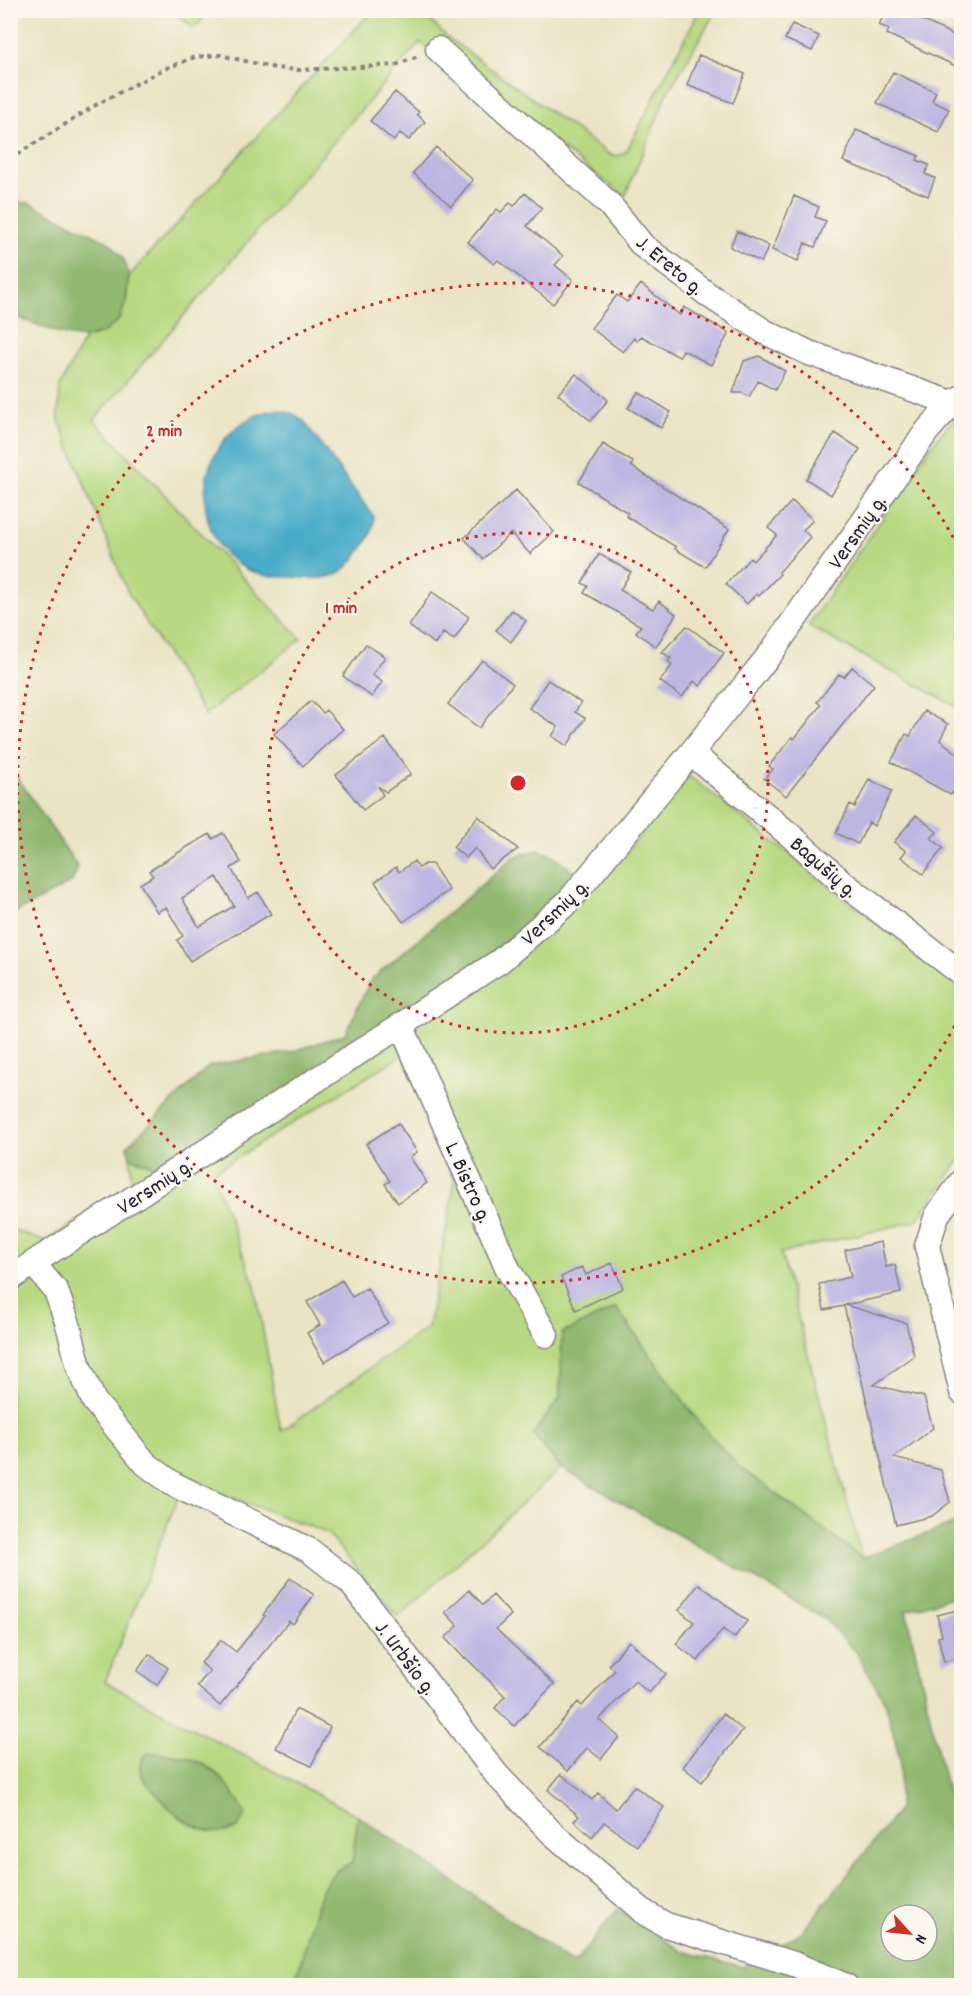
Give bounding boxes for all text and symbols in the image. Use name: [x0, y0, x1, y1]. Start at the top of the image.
street label: J. Ereto g.: [628, 229, 710, 305]
text: 2 min: [146, 420, 182, 445]
street label: Versmių g.: [822, 489, 896, 577]
text: 1 min: [325, 597, 357, 622]
centre of rings: [508, 773, 528, 793]
street label: Bagušių g.: [782, 830, 864, 907]
street label: Versmių g.: [515, 873, 598, 954]
street label: L. Bistro g.: [435, 1138, 498, 1229]
street label: Versmių g.: [112, 1152, 200, 1224]
street label: J. Urbšio g.: [366, 1615, 443, 1703]
north arrow: [879, 1903, 939, 1963]
text: N: [908, 1930, 932, 1948]

